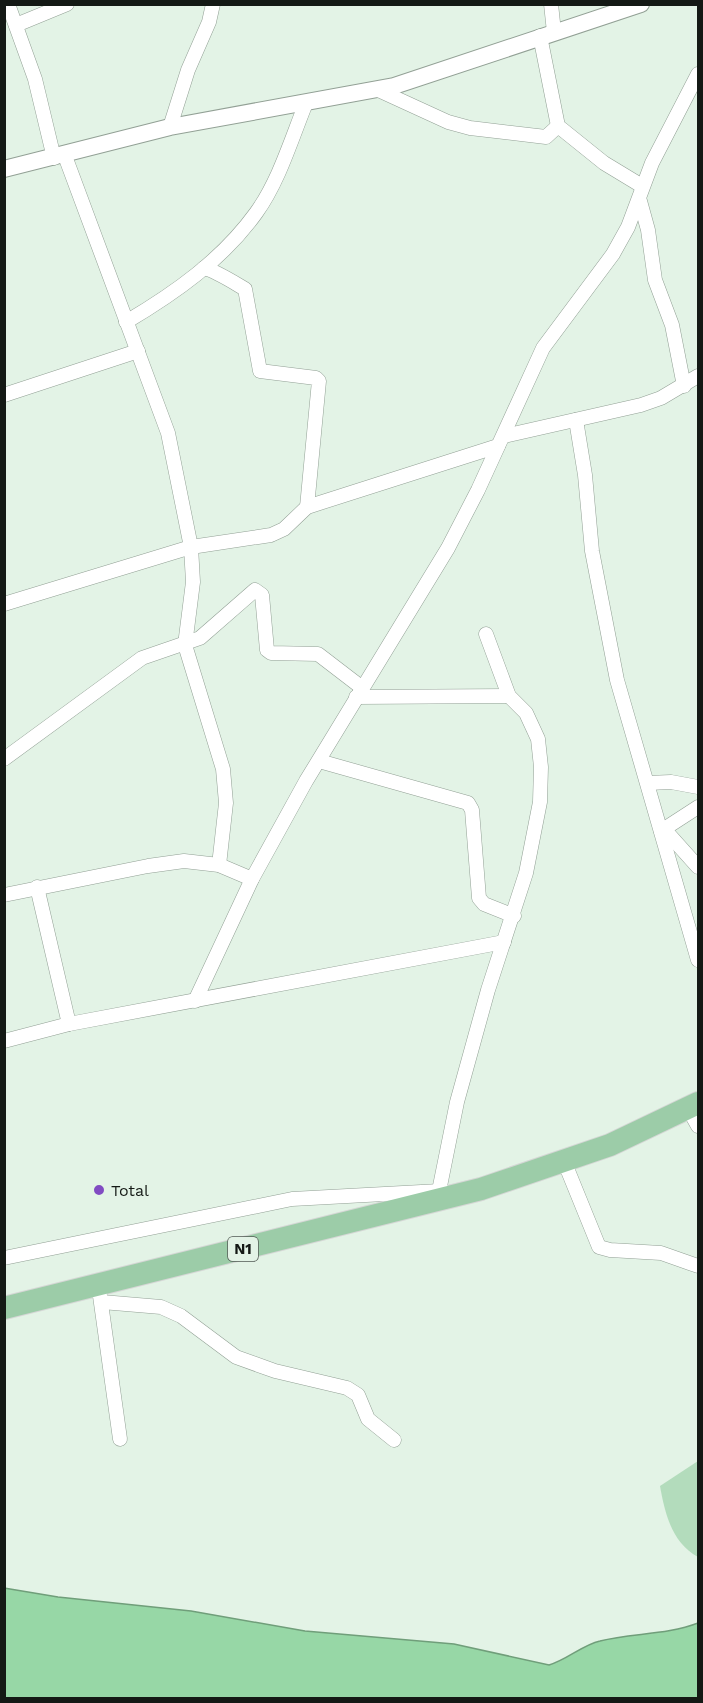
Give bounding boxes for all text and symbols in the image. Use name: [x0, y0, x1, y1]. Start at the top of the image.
place label: Total: [111, 1181, 149, 1200]
marker: Total: [92, 1183, 106, 1197]
road number: N1: [228, 1237, 258, 1261]

